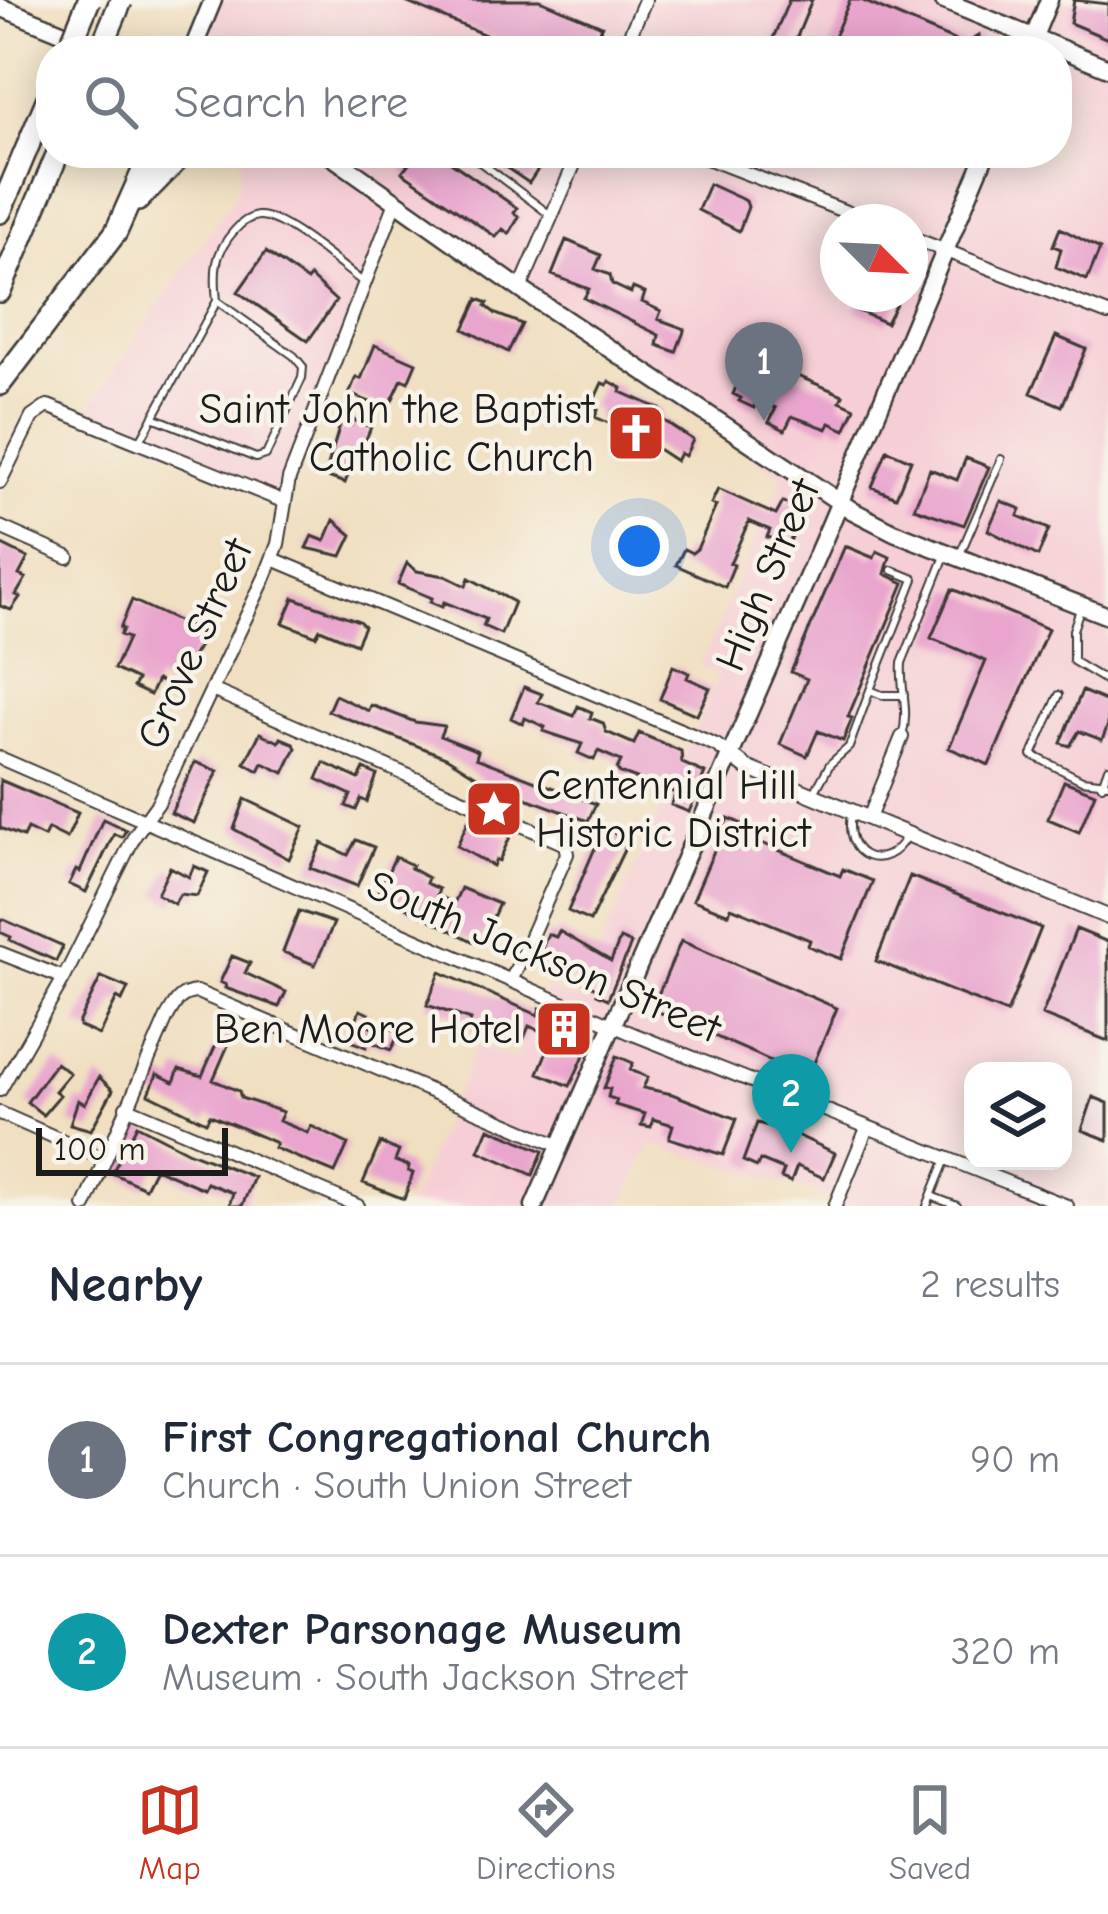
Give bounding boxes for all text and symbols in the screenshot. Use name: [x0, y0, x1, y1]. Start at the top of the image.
search box: [36, 36, 1072, 168]
icon: search: [78, 69, 144, 135]
text: Search here: [174, 76, 408, 128]
north arrow: [820, 204, 928, 312]
pin: 1: [725, 322, 803, 421]
place label: Saint John the Baptist Catholic Church: [199, 385, 596, 482]
church icon: Saint John the Baptist Catholic Church: [605, 402, 667, 464]
street label: High Street: [706, 470, 831, 678]
your location: [609, 516, 669, 576]
street label: Grove Street: [127, 530, 264, 757]
place label: Centennial Hill Historic District: [536, 761, 813, 858]
place icon: Centennial Hill Historic District: [463, 778, 525, 840]
street label: South Jackson Street: [360, 860, 730, 1054]
building icon: Ben Moore Hotel: [533, 998, 595, 1060]
place label: Ben Moore Hotel: [214, 1005, 522, 1054]
pin: 2: [752, 1054, 830, 1153]
map controls: [964, 1062, 1072, 1170]
button: layers: [964, 1062, 1072, 1170]
scale bar: [36, 1122, 228, 1175]
text: 100 m: [54, 1130, 146, 1168]
text: Nearby: [48, 1255, 202, 1314]
text: 2 results: [920, 1262, 1060, 1307]
text: First Congregational Church: [162, 1411, 712, 1463]
text: 1: [79, 1437, 95, 1482]
text: 90 m: [970, 1437, 1060, 1482]
text: Church · South Union Street: [162, 1463, 631, 1508]
text: Dexter Parsonage Museum: [162, 1603, 682, 1655]
text: 2: [77, 1629, 97, 1674]
text: 320 m: [951, 1629, 1060, 1674]
text: Museum · South Jackson Street: [162, 1655, 687, 1700]
tab: Map: [137, 1777, 203, 1887]
tab: Directions: [476, 1777, 616, 1887]
tab: Saved: [889, 1777, 971, 1887]

